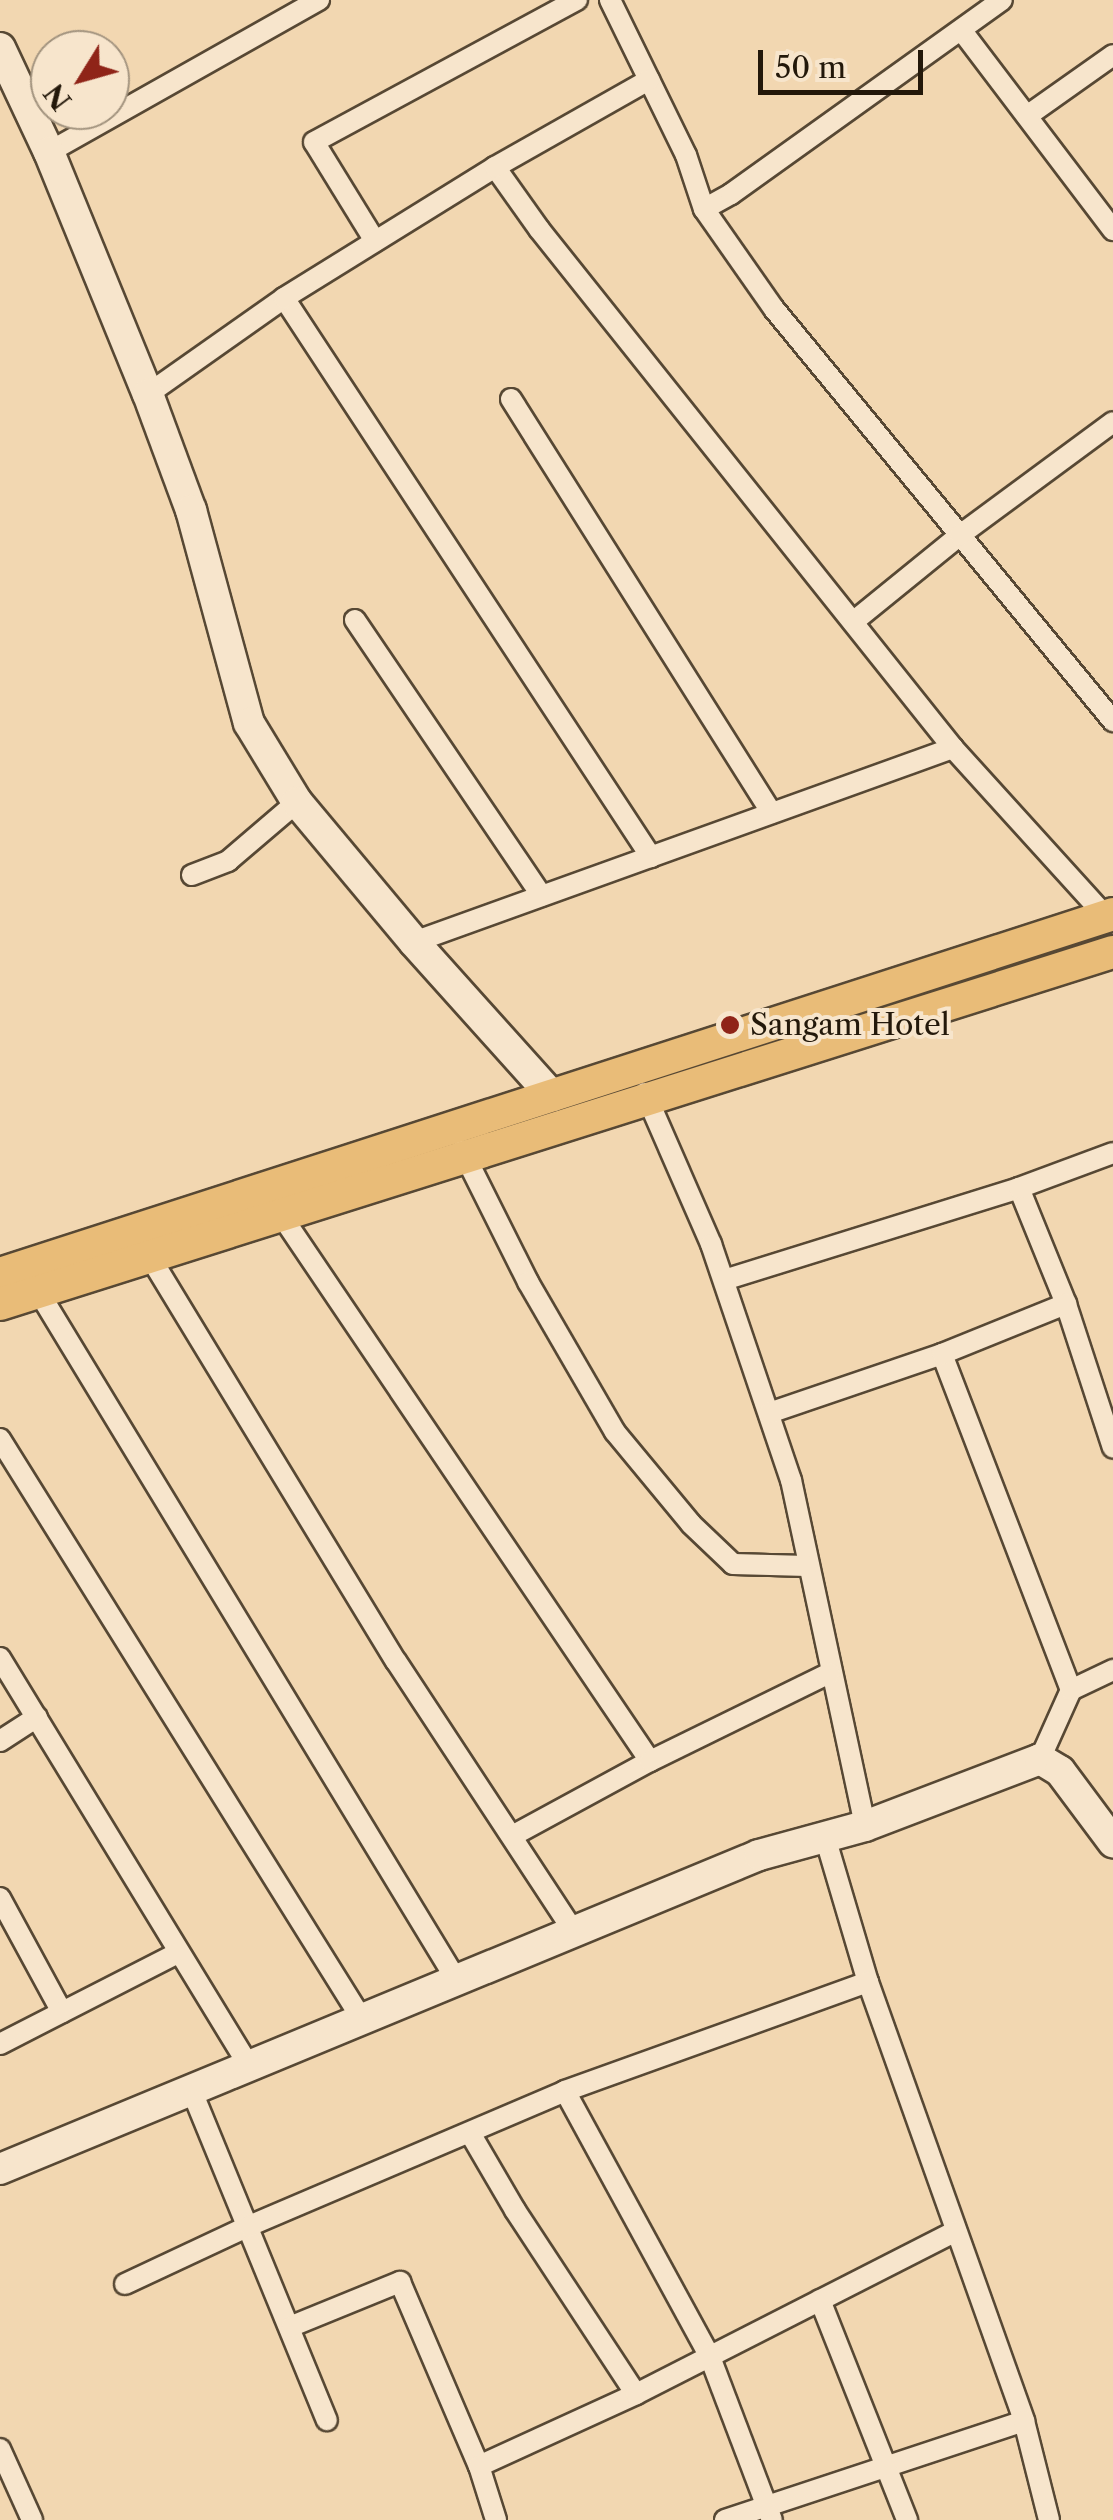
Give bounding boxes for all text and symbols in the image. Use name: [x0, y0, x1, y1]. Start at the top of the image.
north arrow: [30, 30, 130, 130]
scale bar: [763, 30, 928, 92]
text: 50 m: [775, 49, 846, 86]
text: N: [37, 77, 79, 117]
place label: Sangam Hotel: [750, 1007, 950, 1043]
marker: Sangam Hotel: [719, 1014, 741, 1036]

